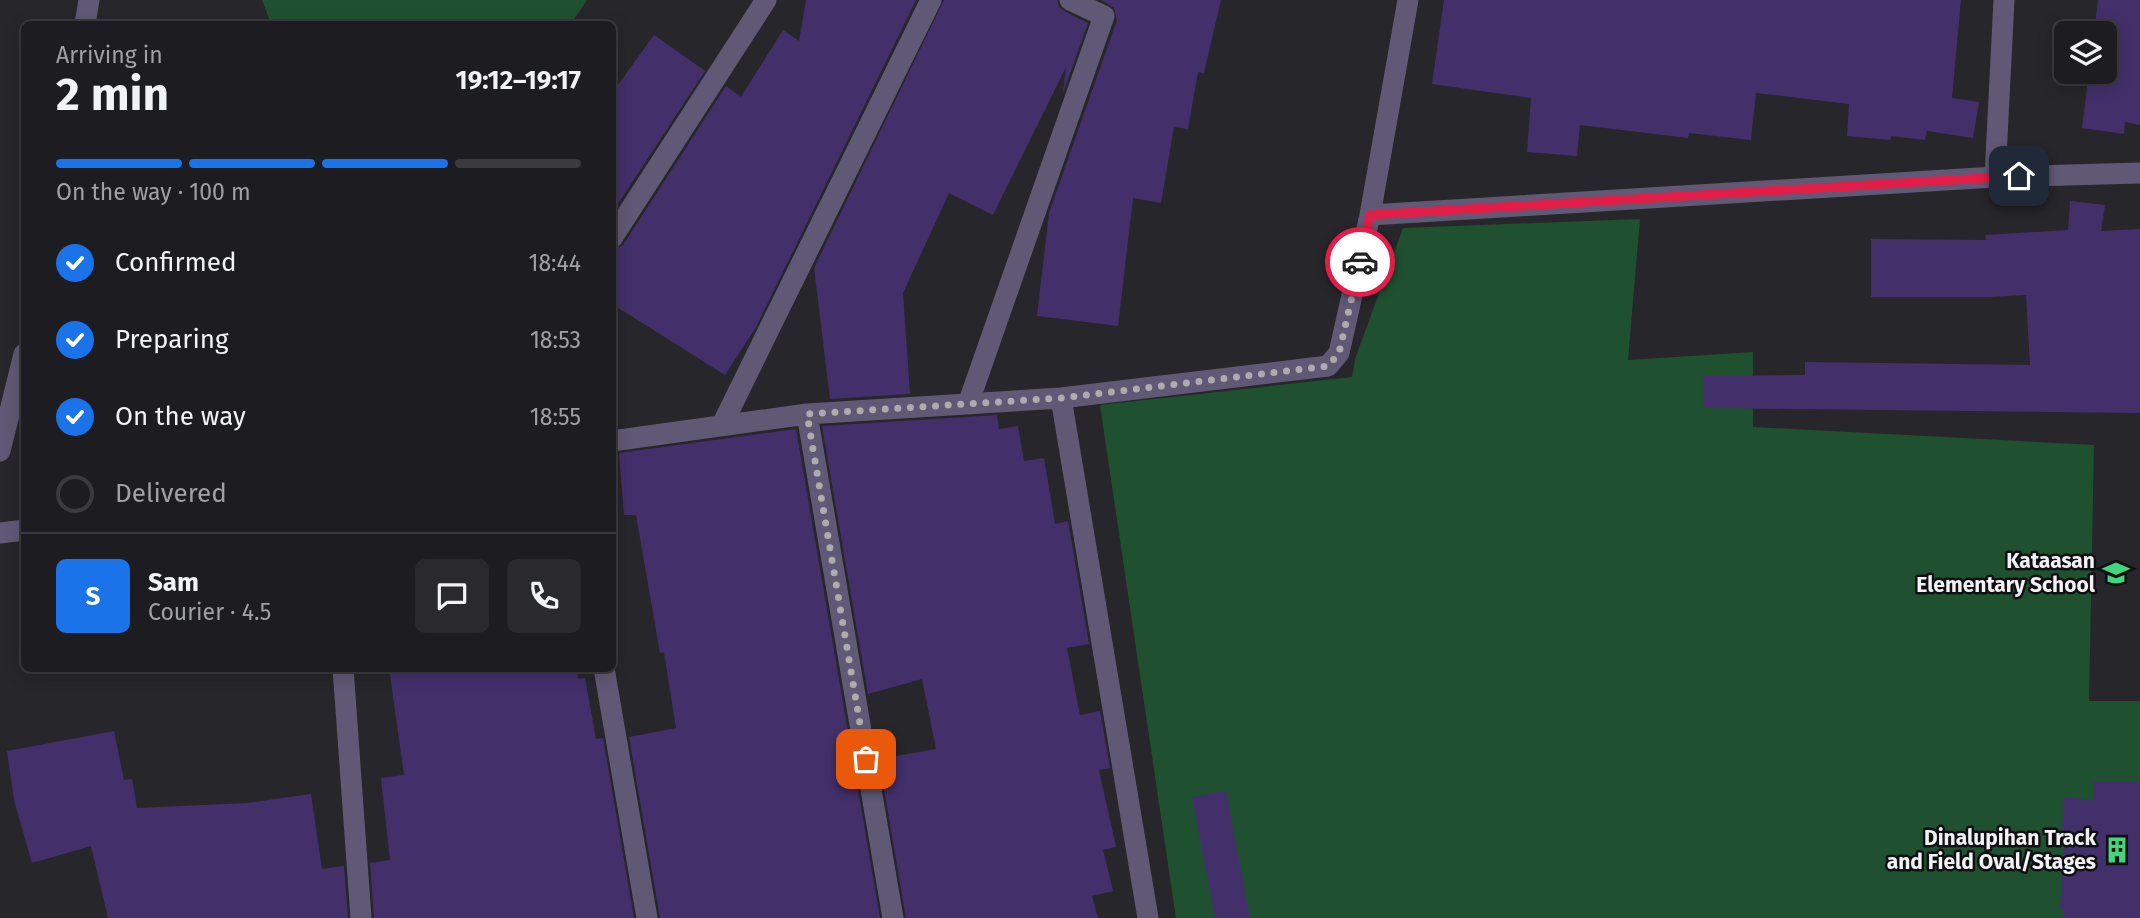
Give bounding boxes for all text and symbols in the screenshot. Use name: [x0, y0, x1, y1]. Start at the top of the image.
map controls: [2054, 21, 2117, 84]
button: layers: [2054, 21, 2117, 84]
text: Arriving in: [56, 41, 163, 69]
text: 19:12–19:17: [456, 65, 581, 96]
text: 2 min: [56, 67, 169, 122]
pin: [1989, 146, 2049, 206]
icon: home: [2000, 157, 2038, 195]
text: On the way · 100 m: [56, 178, 251, 206]
courier: [1325, 227, 1395, 297]
icon: car: [1341, 243, 1379, 281]
icon: check: [56, 244, 94, 282]
text: Confirmed: [115, 247, 236, 278]
text: 18:44: [528, 249, 581, 277]
icon: check: [56, 321, 94, 359]
text: Preparing: [115, 324, 228, 355]
text: 18:53: [530, 326, 581, 354]
icon: check: [56, 398, 94, 436]
text: On the way: [115, 401, 246, 432]
text: 18:55: [530, 403, 581, 431]
text: Delivered: [115, 478, 227, 509]
place label: Kataasan Elementary School: [1916, 548, 2096, 598]
school or university icon: Kataasan Elementary School: [2101, 558, 2131, 588]
button: chat: [415, 559, 489, 633]
button: phone: [507, 559, 581, 633]
text: Sam: [148, 567, 199, 598]
text: S: [86, 581, 100, 612]
text: Courier · 4.5: [148, 598, 271, 626]
pin: [836, 729, 896, 789]
icon: bag: [847, 740, 885, 778]
place label: Dinalupihan Track and Field Oval/Stages: [1887, 825, 2096, 875]
building icon: Dinalupihan Track and Field Oval/Stages: [2102, 835, 2132, 865]

